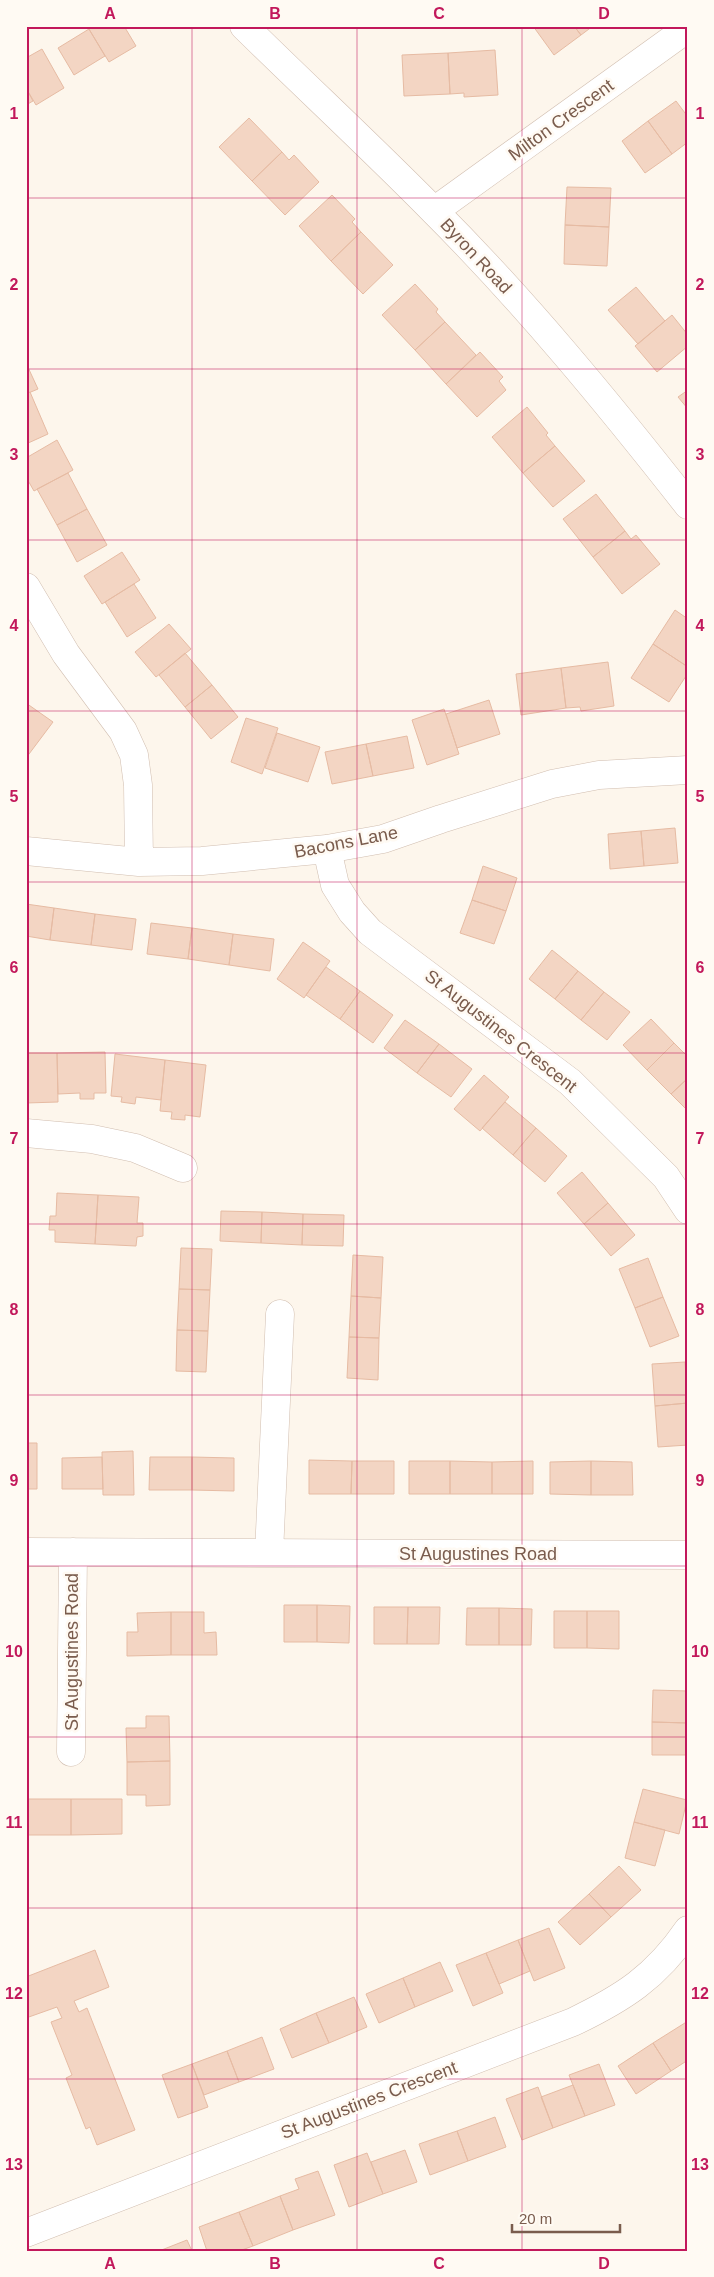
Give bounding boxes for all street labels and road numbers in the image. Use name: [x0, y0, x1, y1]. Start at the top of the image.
street label: Milton Crescent: [505, 75, 617, 165]
street label: Byron Road: [436, 214, 516, 298]
street label: Bacons Lane: [293, 822, 399, 862]
street label: St Augustines Crescent: [421, 966, 581, 1096]
street label: St Augustines Road: [399, 1544, 557, 1564]
street label: St Augustines Road: [62, 1573, 82, 1731]
street label: St Augustines Crescent: [278, 2057, 460, 2143]

